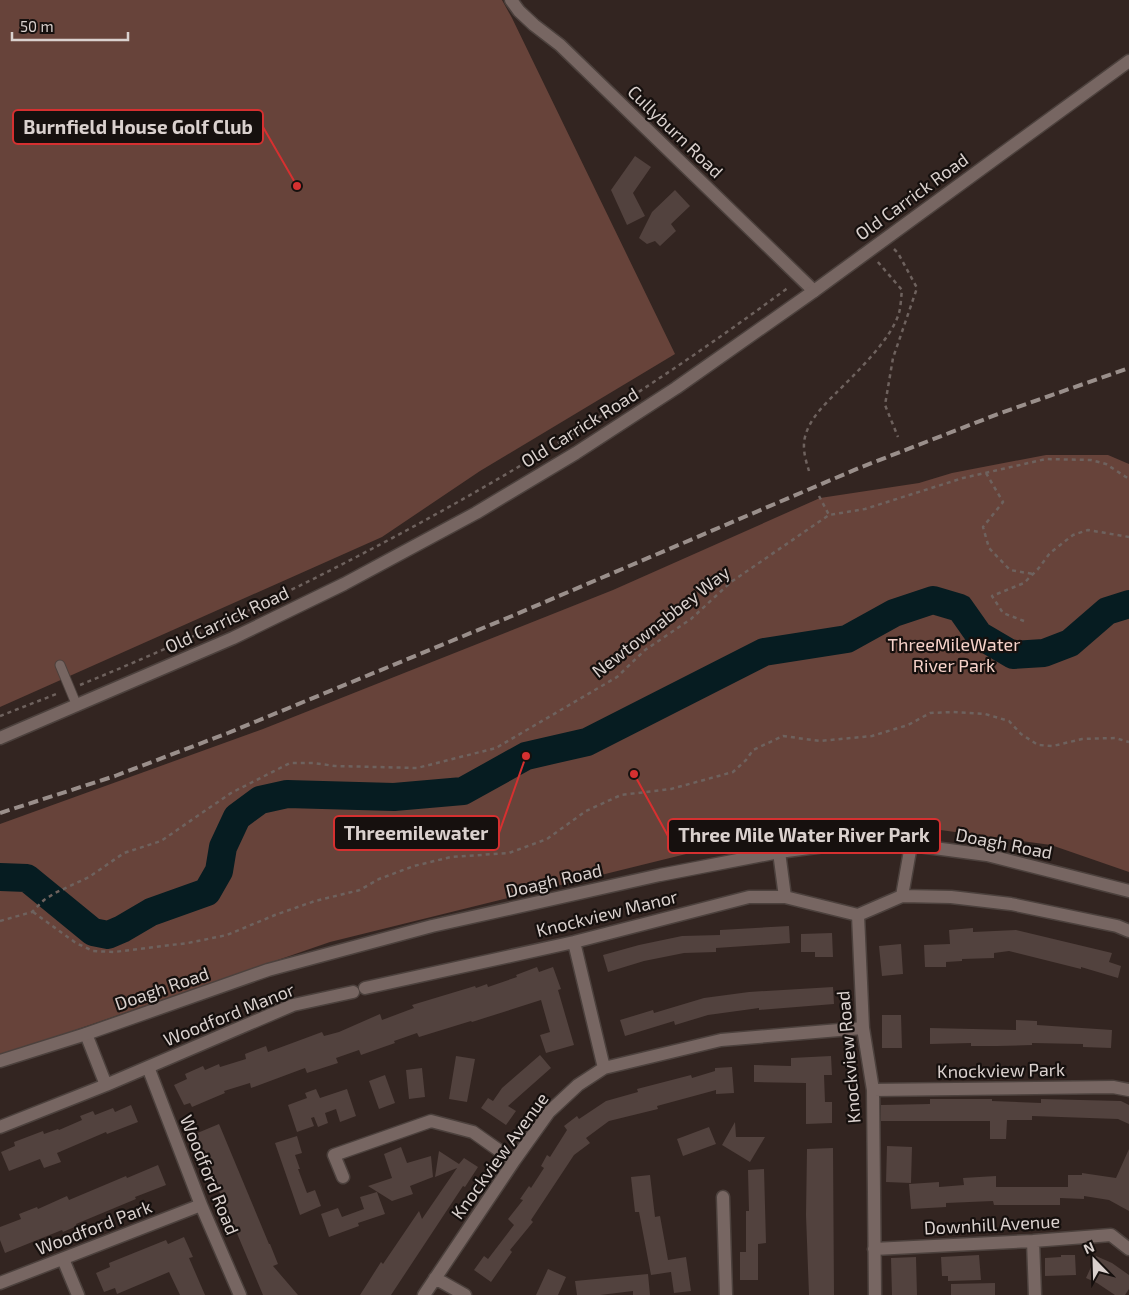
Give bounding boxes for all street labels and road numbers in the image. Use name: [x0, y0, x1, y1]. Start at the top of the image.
street label: Cullyburn Road: [623, 80, 728, 182]
street label: Old Carrick Road: [851, 148, 972, 244]
street label: Old Carrick Road: [517, 382, 642, 472]
street label: Newtownabbey Way: [587, 560, 734, 682]
street label: Old Carrick Road: [161, 581, 292, 657]
street label: Doagh Road: [954, 823, 1054, 863]
street label: Doagh Road: [504, 858, 604, 902]
street label: Knockview Manor: [534, 885, 680, 941]
street label: Doagh Road: [112, 962, 212, 1014]
street label: Woodford Manor: [160, 978, 297, 1050]
street label: Knockview Road: [831, 990, 865, 1124]
street label: Knockview Park: [937, 1058, 1065, 1082]
street label: Knockview Avenue: [446, 1088, 553, 1223]
street label: Woodford Road: [176, 1112, 244, 1238]
street label: Woodford Park: [32, 1195, 155, 1259]
street label: Downhill Avenue: [923, 1209, 1061, 1239]

